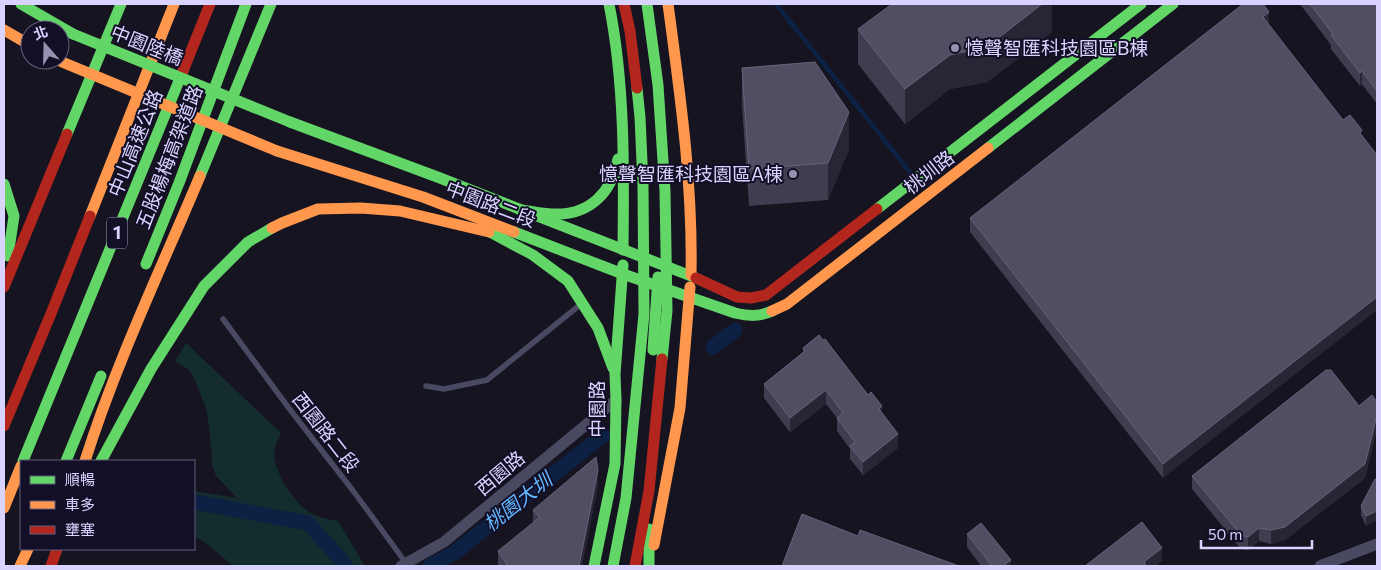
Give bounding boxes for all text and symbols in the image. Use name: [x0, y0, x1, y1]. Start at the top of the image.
north arrow: [20, 20, 70, 70]
street label: 中園陸橋: [108, 20, 187, 69]
text: 北: [31, 22, 50, 43]
place label: 憶聲智匯科技園區B棟: [965, 36, 1148, 59]
marker: 憶聲智匯科技園區B棟: [949, 42, 961, 54]
street label: 五股楊梅高架道路: [131, 82, 207, 232]
street label: 中山高速公路: [103, 86, 167, 200]
street label: 桃圳路: [899, 145, 958, 198]
place label: 憶聲智匯科技園區A棟: [599, 162, 783, 185]
marker: 憶聲智匯科技園區A棟: [787, 168, 799, 180]
street label: 中園路二段: [443, 176, 540, 231]
road number: 1: [107, 218, 127, 248]
street label: 中園路: [585, 380, 608, 438]
street label: 西園路二段: [288, 387, 365, 476]
street label: 西園路: [470, 445, 529, 500]
legend: [20, 460, 195, 550]
water label: 桃園大圳: [478, 465, 559, 535]
text: 順暢: [65, 470, 95, 488]
text: 車多: [65, 495, 95, 513]
scale bar: [1201, 518, 1312, 550]
text: 壅塞: [65, 520, 95, 538]
text: 50 m: [1208, 525, 1242, 543]

